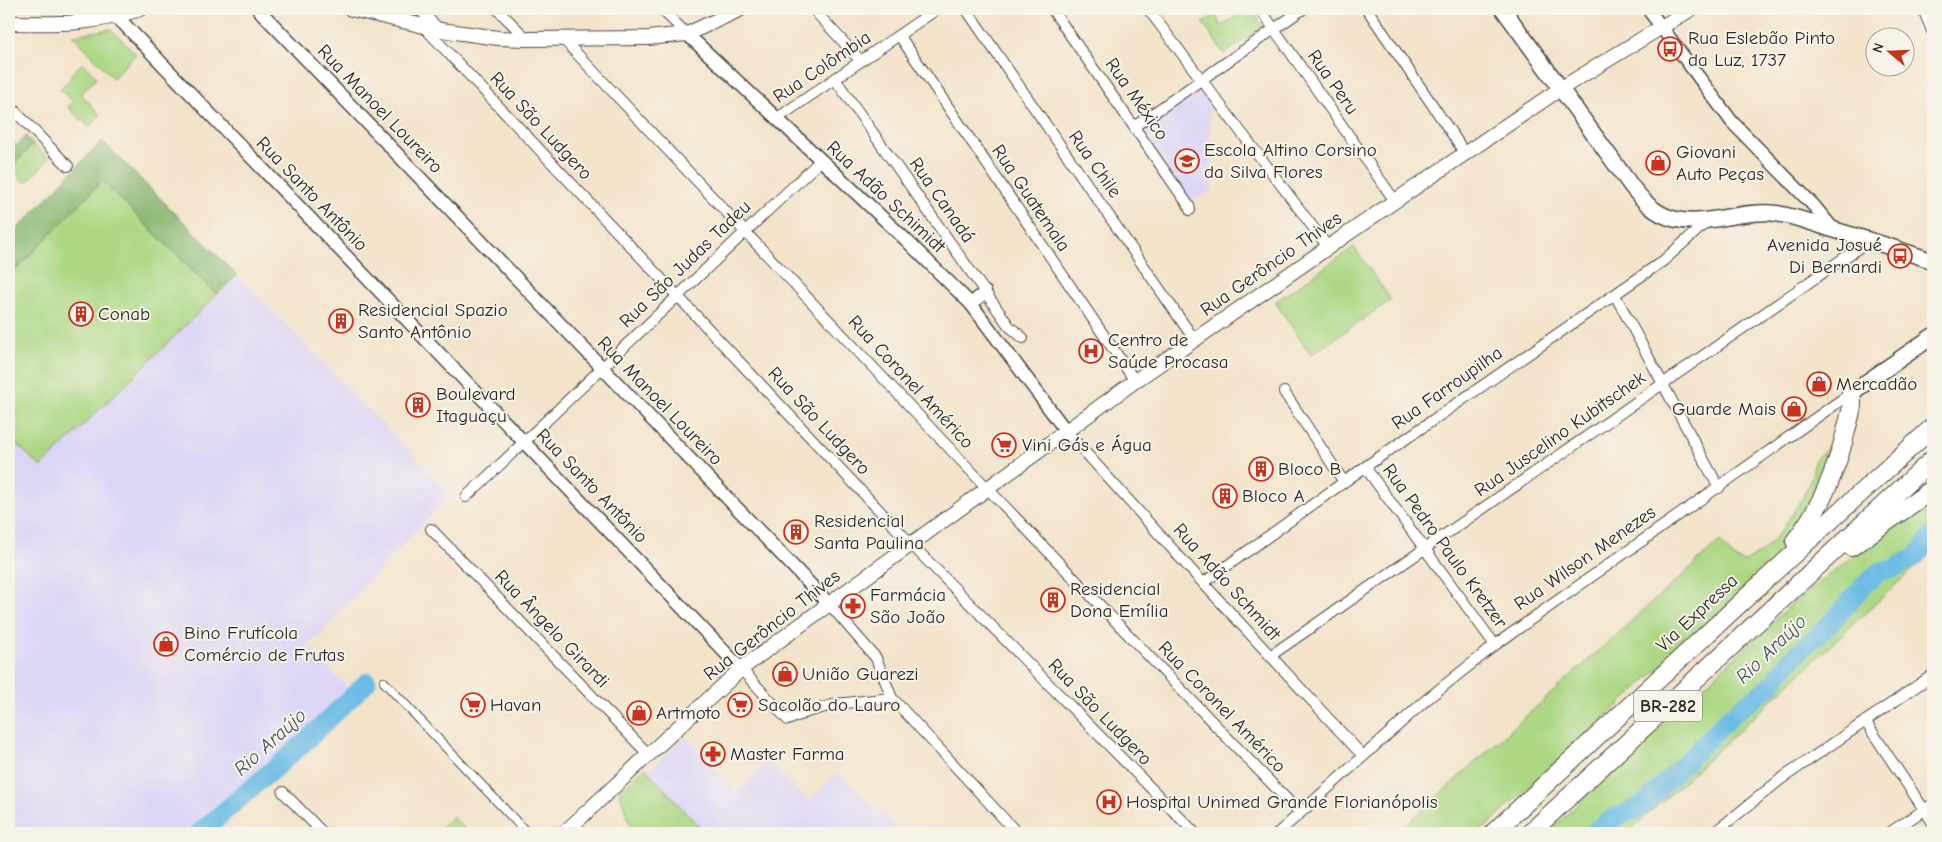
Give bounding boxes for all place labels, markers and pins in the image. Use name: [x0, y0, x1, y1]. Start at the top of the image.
place label: Rua Eslebão Pinto da Luz, 1737: [1688, 27, 1835, 71]
bus stop icon: Rua Eslebão Pinto da Luz, 1737: [1657, 36, 1683, 62]
place label: Escola Altino Corsino da Silva Flores: [1204, 139, 1377, 183]
place label: Giovani Auto Peças: [1676, 141, 1764, 185]
school or university icon: Escola Altino Corsino da Silva Flores: [1174, 148, 1200, 174]
shop icon: Giovani Auto Peças: [1645, 150, 1671, 176]
place label: Avenida Josué Di Bernardi: [1767, 234, 1882, 278]
bus stop icon: Avenida Josué Di Bernardi: [1887, 243, 1913, 269]
place label: Residencial Spazio Santo Antônio: [358, 299, 508, 343]
building icon: Conab: [68, 301, 94, 327]
place label: Conab: [98, 303, 150, 325]
building icon: Residencial Spazio Santo Antônio: [328, 308, 354, 334]
place label: Centro de Saúde Procasa: [1108, 329, 1228, 373]
hospital icon: Centro de Saúde Procasa: [1078, 338, 1104, 364]
shop icon: Mercadão: [1806, 371, 1832, 397]
place label: Mercadão: [1836, 373, 1917, 395]
place label: Boulevard Itaguaçu: [436, 383, 516, 427]
building icon: Boulevard Itaguaçu: [405, 392, 431, 418]
shop icon: Guarde Mais: [1781, 396, 1807, 422]
place label: Guarde Mais: [1672, 398, 1776, 420]
supermarket icon: Vini Gás e Água: [991, 432, 1017, 458]
place label: Vini Gás e Água: [1022, 434, 1152, 456]
building icon: Bloco B: [1248, 456, 1274, 482]
place label: Bloco B: [1278, 458, 1341, 480]
building icon: Bloco A: [1212, 483, 1238, 509]
place label: Bloco A: [1242, 485, 1305, 507]
place label: Residencial Santa Paulina: [814, 510, 924, 554]
building icon: Residencial Santa Paulina: [783, 519, 809, 545]
place label: Residencial Dona Emília: [1070, 578, 1168, 622]
place label: Farmácia São João: [870, 584, 946, 628]
building icon: Residencial Dona Emília: [1040, 587, 1066, 613]
pharmacy icon: Farmácia São João: [840, 593, 866, 619]
place label: Bino Frutícola Comércio de Frutas: [184, 622, 345, 666]
shop icon: Bino Frutícola Comércio de Frutas: [153, 631, 179, 657]
shop icon: União Guarezi: [772, 661, 798, 687]
place label: União Guarezi: [802, 663, 919, 685]
supermarket icon: Havan: [460, 692, 486, 718]
supermarket icon: Sacolão do Lauro: [727, 692, 753, 718]
place label: Havan: [490, 694, 541, 716]
place label: Sacolão do Lauro: [758, 694, 900, 716]
shop icon: Artmoto: [626, 700, 652, 726]
place label: Artmoto: [656, 702, 721, 724]
pharmacy icon: Master Farma: [700, 741, 726, 767]
place label: Master Farma: [730, 743, 845, 765]
hospital icon: Hospital Unimed Grande Florianópolis: [1096, 789, 1122, 815]
place label: Hospital Unimed Grande Florianópolis: [1126, 791, 1438, 813]

